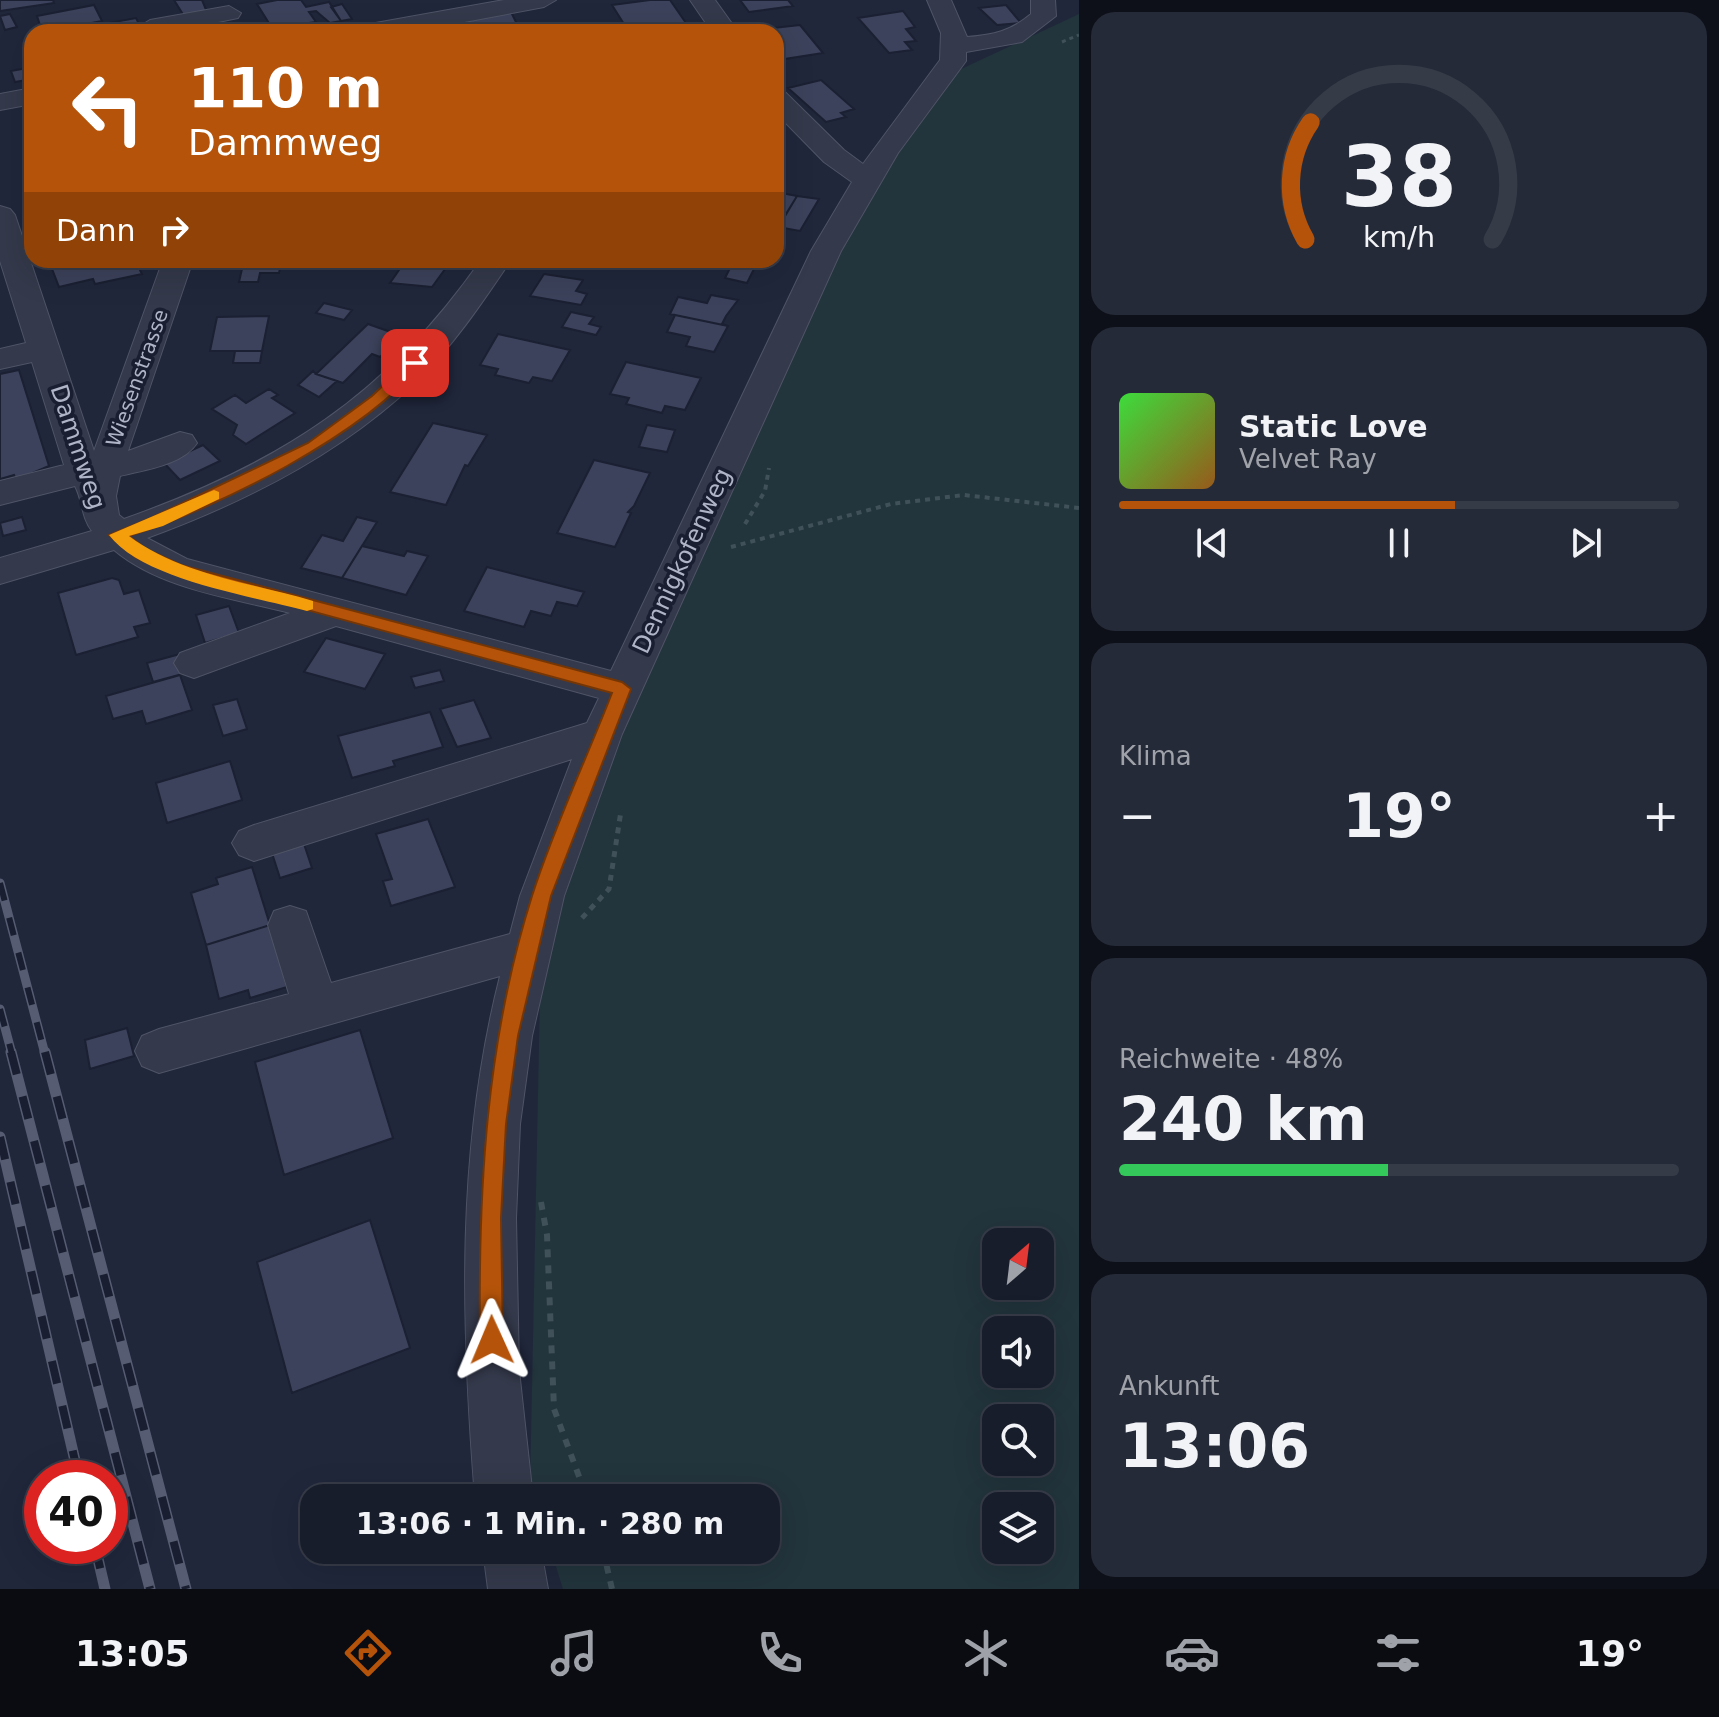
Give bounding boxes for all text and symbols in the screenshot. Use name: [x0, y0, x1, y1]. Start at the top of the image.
text: 110 m: [188, 55, 383, 120]
icon: left: [56, 56, 160, 160]
text: Dammweg: [188, 122, 382, 163]
text: 38: [1341, 128, 1457, 225]
icon: right: [152, 208, 196, 252]
text: Dann: [56, 213, 136, 248]
text: km/h: [1363, 220, 1435, 254]
street label: Wiesenstrasse: [101, 306, 173, 450]
pin: [381, 329, 449, 397]
icon: arrive: [393, 341, 437, 385]
street label: Dammweg: [45, 381, 111, 513]
text: Static Love: [1239, 409, 1428, 444]
text: Velvet Ray: [1239, 444, 1377, 474]
street label: Dennigkofenweg: [627, 464, 737, 658]
icon: previous: [1190, 521, 1234, 565]
icon: pause: [1377, 521, 1421, 565]
icon: next: [1564, 521, 1608, 565]
text: Klima: [1119, 741, 1192, 771]
text: 19°: [1342, 781, 1456, 851]
text: −: [1119, 790, 1156, 841]
text: +: [1642, 790, 1679, 841]
text: Reichweite · 48%: [1119, 1044, 1343, 1074]
text: 240 km: [1119, 1084, 1368, 1154]
north arrow: [982, 1228, 1054, 1300]
map controls: [982, 1228, 1054, 1564]
position arrow: [450, 1298, 534, 1382]
button: sound: [982, 1316, 1054, 1388]
text: Ankunft: [1119, 1371, 1219, 1401]
button: search: [982, 1404, 1054, 1476]
text: 13:06: [1119, 1411, 1310, 1481]
speed limit sign: 40: [24, 1460, 128, 1564]
button: layers: [982, 1492, 1054, 1564]
text: 13:06 · 1 Min. · 280 m: [356, 1506, 724, 1541]
icon: directions: [340, 1625, 396, 1681]
icon: music: [546, 1625, 602, 1681]
icon: phone: [752, 1625, 808, 1681]
icon: climate: [958, 1625, 1014, 1681]
icon: car: [1164, 1625, 1220, 1681]
icon: filters: [1370, 1625, 1426, 1681]
text: 13:05: [75, 1633, 190, 1674]
text: 19°: [1576, 1633, 1644, 1674]

